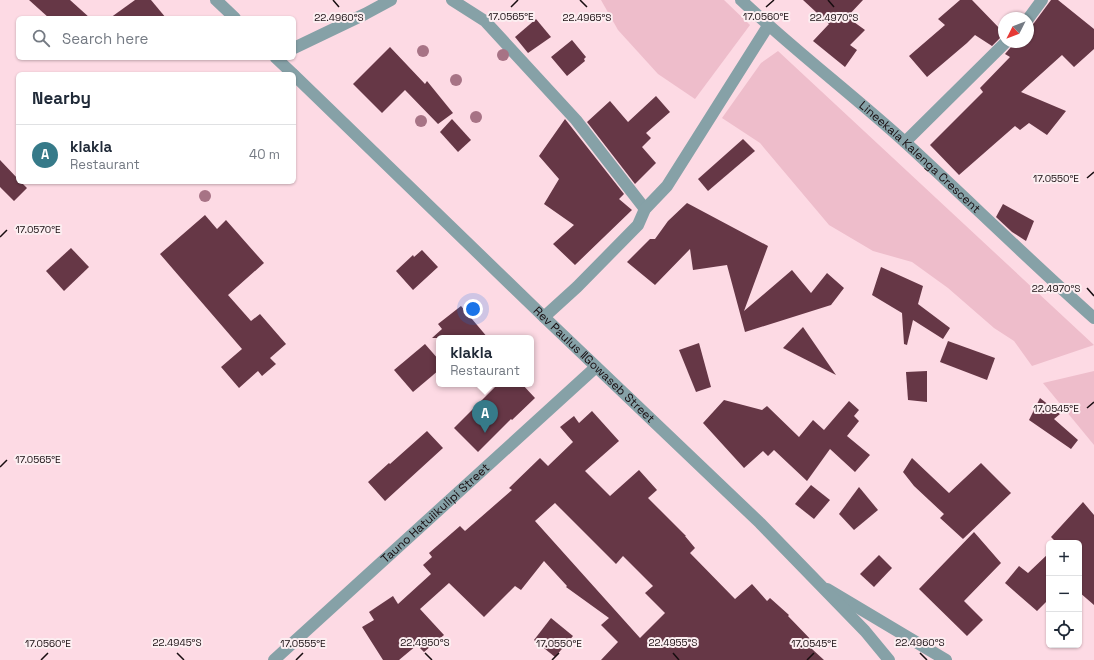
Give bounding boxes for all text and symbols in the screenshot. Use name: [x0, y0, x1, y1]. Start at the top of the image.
text: 17.0565°E: [488, 10, 534, 23]
text: 17.0560°E: [743, 10, 789, 23]
text: 22.4960°S: [314, 11, 364, 24]
text: 22.4965°S: [562, 11, 612, 24]
text: 22.4970°S: [810, 11, 858, 24]
north arrow: [998, 12, 1034, 48]
search box: [16, 16, 296, 60]
icon: search: [30, 27, 52, 49]
text: Search here: [62, 29, 148, 48]
text: Nearby: [32, 87, 91, 109]
street label: Lineekala Kalenga Crescent: [856, 97, 984, 217]
text: klakla: [70, 137, 112, 156]
text: A: [41, 146, 49, 163]
text: 40 m: [249, 146, 280, 163]
text: Restaurant: [70, 156, 140, 173]
text: 17.0550°E: [1033, 172, 1079, 185]
text: 17.0570°E: [15, 223, 61, 236]
text: 22.4970°S: [1032, 282, 1080, 295]
your location: [463, 299, 483, 319]
street label: Rev Paulus ǁGowaseb Street: [530, 303, 658, 427]
popup: [436, 335, 534, 387]
text: klakla: [450, 343, 492, 362]
text: Restaurant: [450, 362, 520, 379]
pin: A: [472, 400, 498, 433]
text: 17.0545°E: [1033, 402, 1079, 415]
text: 17.0565°E: [15, 453, 61, 466]
street label: Tauno Hatuiikulipi Street: [378, 460, 493, 567]
map controls: [1046, 540, 1082, 648]
button: +: [1046, 540, 1082, 576]
button: −: [1046, 576, 1082, 612]
button: locate: [1046, 612, 1082, 648]
text: 22.4945°S: [152, 636, 202, 649]
text: 22.4950°S: [400, 636, 450, 649]
text: 22.4955°S: [649, 636, 697, 649]
text: 22.4960°S: [895, 636, 945, 649]
text: 17.0560°E: [25, 637, 71, 650]
text: 17.0555°E: [280, 637, 326, 650]
text: 17.0550°E: [536, 637, 582, 650]
text: 17.0545°E: [791, 637, 837, 650]

